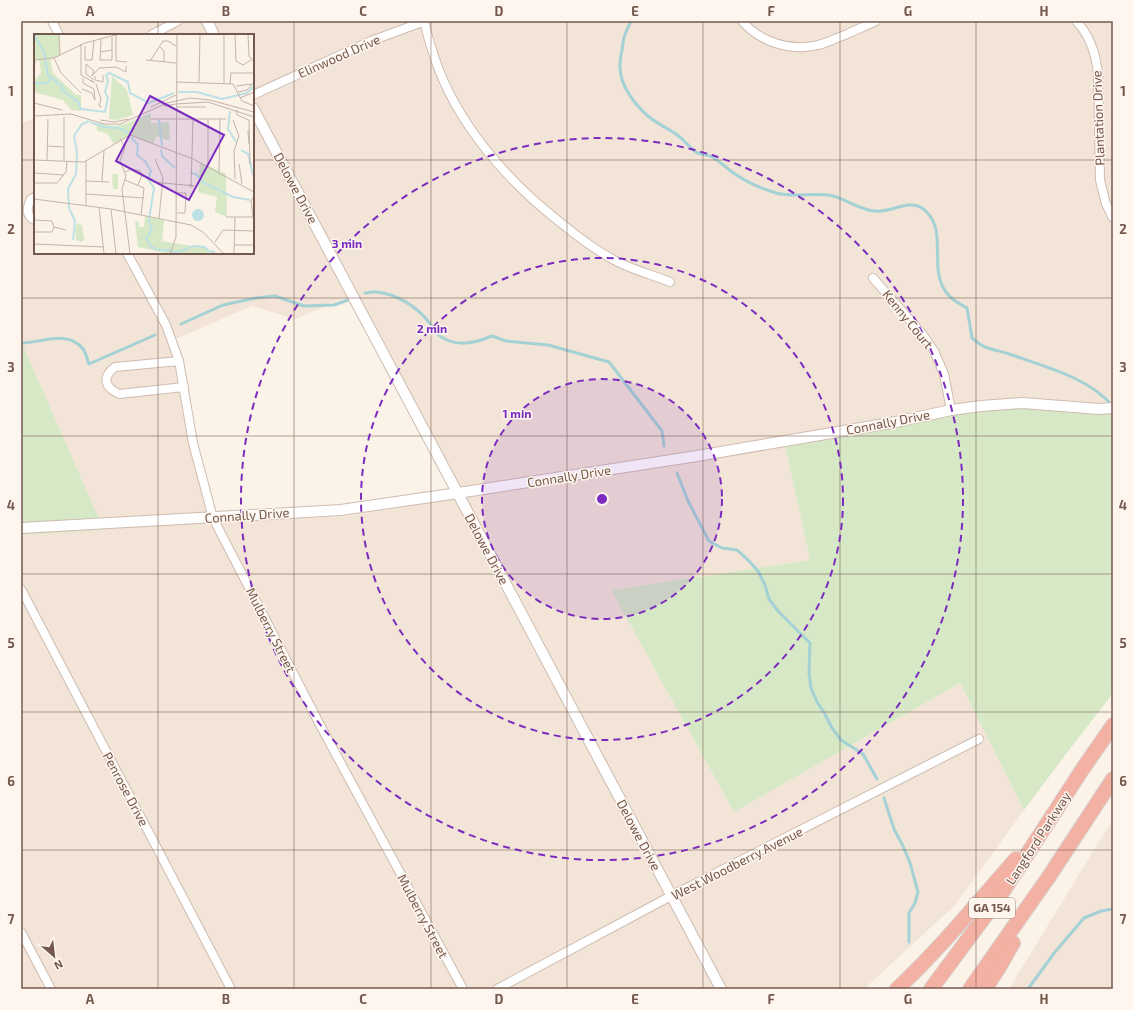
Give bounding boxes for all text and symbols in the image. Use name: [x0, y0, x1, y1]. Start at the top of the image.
text: A: [86, 3, 95, 19]
text: B: [222, 3, 230, 19]
text: C: [359, 3, 367, 19]
text: D: [495, 3, 504, 19]
text: E: [631, 3, 639, 19]
text: F: [767, 3, 775, 19]
text: G: [904, 3, 912, 19]
text: H: [1040, 3, 1049, 19]
street label: Elinwood Drive: [295, 31, 383, 81]
inset map: [34, 34, 254, 254]
street label: Plantation Drive: [1088, 70, 1108, 166]
text: 1: [8, 83, 14, 99]
text: 1: [1120, 83, 1126, 99]
street label: Delowe Drive: [271, 150, 321, 226]
text: 2: [7, 221, 15, 237]
text: 2: [1119, 221, 1127, 237]
text: 3 min: [332, 236, 362, 250]
street label: Kenny Court: [879, 286, 937, 352]
text: 2 min: [417, 321, 447, 335]
text: 3: [7, 359, 15, 375]
text: 3: [1119, 359, 1127, 375]
text: 1 min: [503, 406, 531, 420]
street label: Connally Drive: [845, 406, 931, 438]
street label: Connally Drive: [526, 461, 612, 491]
centre of rings: [595, 492, 609, 506]
text: 4: [7, 497, 15, 513]
text: 4: [1119, 497, 1127, 513]
street label: Connally Drive: [204, 504, 290, 526]
street label: Delowe Drive: [462, 511, 512, 587]
street label: Mulberry Street: [243, 585, 299, 675]
text: 5: [7, 635, 15, 651]
text: 5: [1119, 635, 1127, 651]
street label: Penrose Drive: [100, 749, 152, 829]
text: 6: [7, 773, 15, 789]
text: 6: [1119, 773, 1127, 789]
street label: Langford Parkway: [1002, 788, 1074, 887]
street label: Delowe Drive: [614, 797, 664, 873]
street label: West Woodberry Avenue: [669, 823, 805, 903]
street label: Mulberry Street: [394, 871, 452, 961]
road number: GA 154: [969, 898, 1015, 918]
text: 7: [8, 911, 15, 927]
text: 7: [1120, 911, 1127, 927]
north arrow: [34, 936, 74, 976]
text: N: [52, 958, 65, 973]
text: A: [86, 991, 95, 1007]
text: B: [222, 991, 230, 1007]
text: C: [359, 991, 367, 1007]
text: D: [495, 991, 504, 1007]
text: E: [631, 991, 639, 1007]
text: F: [767, 991, 775, 1007]
text: G: [904, 991, 912, 1007]
text: H: [1040, 991, 1049, 1007]

